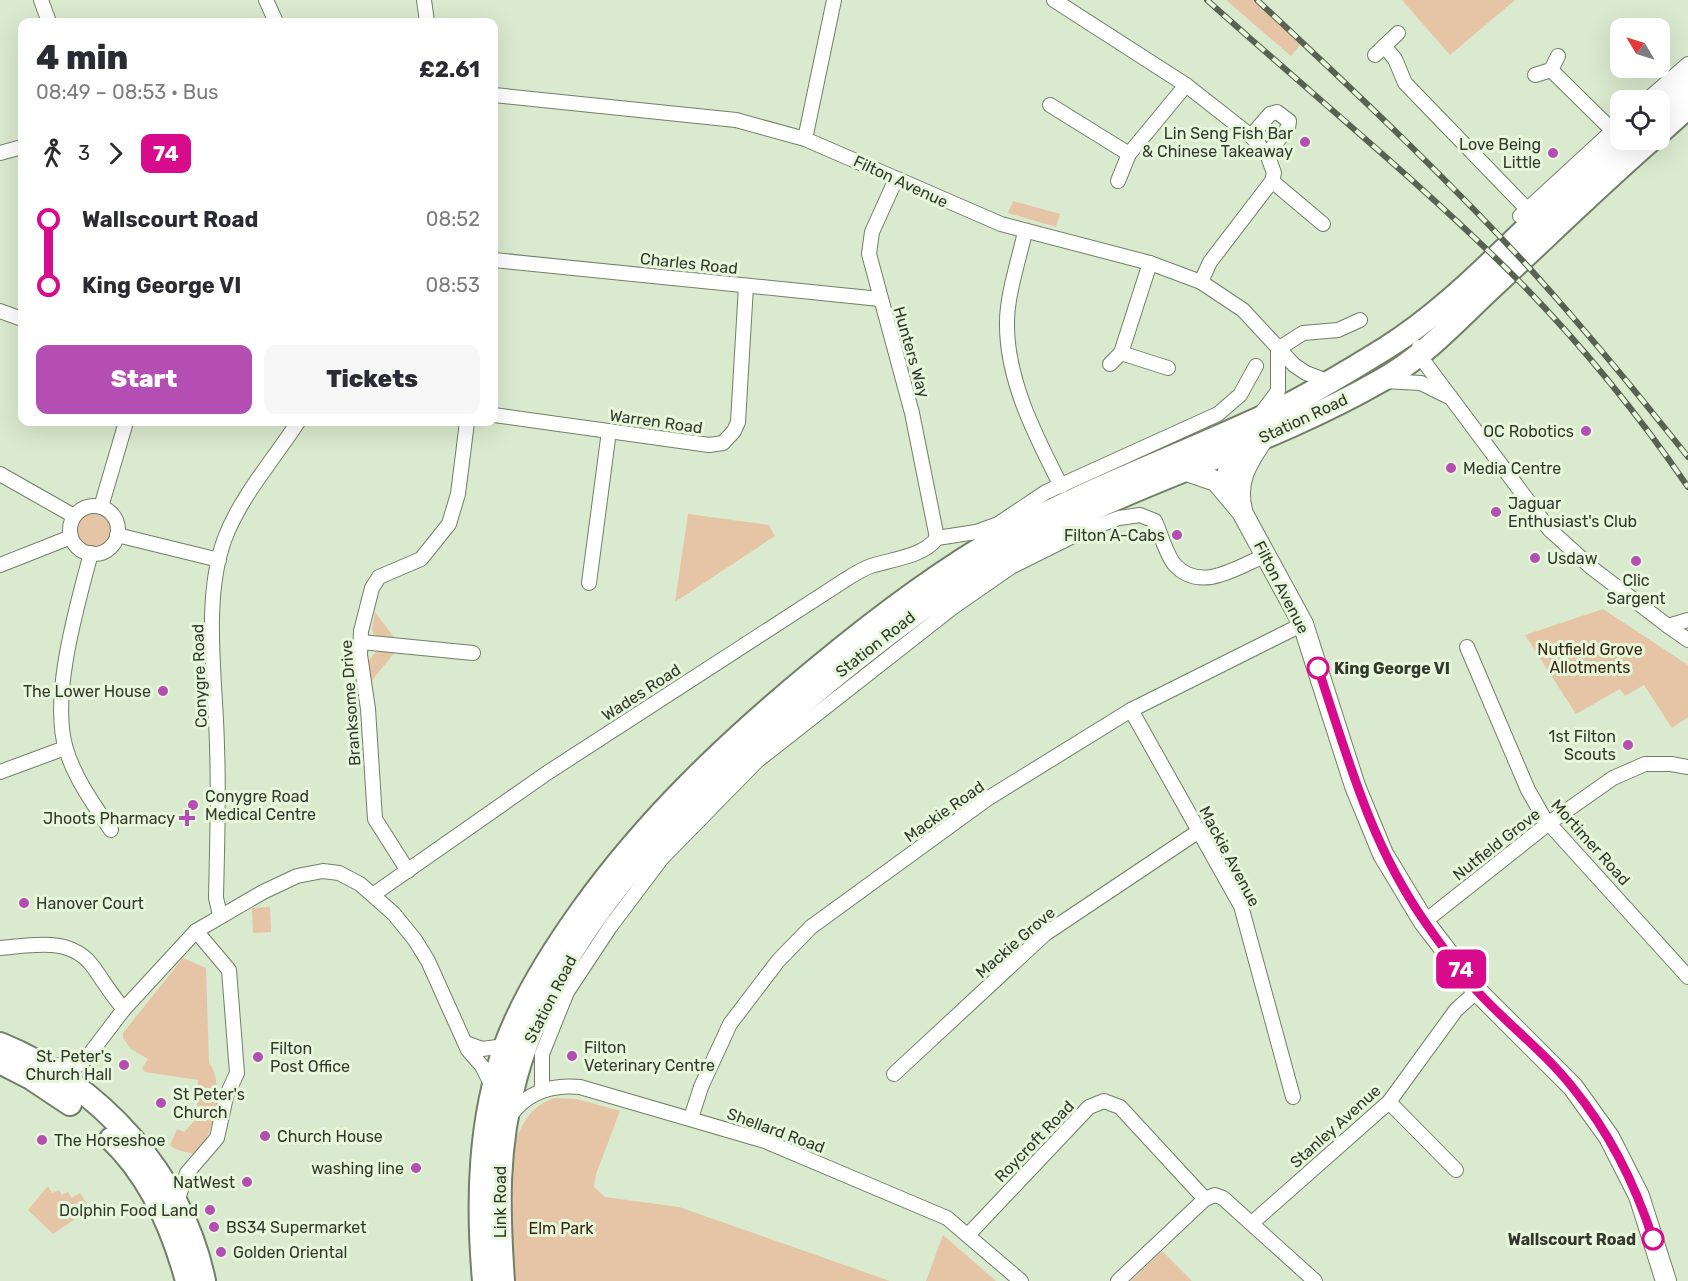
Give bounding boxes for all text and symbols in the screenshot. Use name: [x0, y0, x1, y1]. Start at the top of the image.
north arrow: [1610, 18, 1670, 78]
map controls: [1610, 18, 1670, 150]
text: 4 min: [36, 38, 128, 77]
text: £2.61: [419, 56, 480, 83]
text: 08:49 – 08:53 · Bus: [36, 80, 218, 104]
button: locate: [1610, 90, 1670, 150]
place label: Lin Seng Fish Bar & Chinese Takeaway: [1142, 124, 1293, 161]
marker: Lin Seng Fish Bar & Chinese Takeaway: [1298, 135, 1312, 149]
place label: Love Being Little: [1459, 135, 1541, 172]
icon: walk: [36, 137, 69, 170]
icon: forward: [99, 137, 132, 170]
text: 3: [78, 141, 90, 165]
text: 74: [153, 141, 179, 166]
marker: Love Being Little: [1546, 146, 1560, 160]
street label: Filton Avenue: [851, 151, 951, 212]
text: Wallscourt Road: [82, 206, 258, 233]
text: 08:52: [426, 207, 480, 231]
street label: Charles Road: [639, 249, 739, 278]
text: King George VI: [82, 272, 241, 299]
text: 08:53: [426, 273, 480, 297]
street label: Hunters Way: [889, 304, 934, 400]
button: Start: [36, 345, 252, 414]
button: Tickets: [264, 345, 480, 414]
street label: Station Road: [1256, 390, 1351, 447]
street label: Warren Road: [608, 406, 704, 437]
place label: OC Robotics: [1483, 422, 1574, 441]
marker: OC Robotics: [1579, 424, 1593, 438]
place label: Media Centre: [1463, 459, 1561, 478]
marker: Media Centre: [1444, 461, 1458, 475]
place label: Jaguar Enthusiast's Club: [1508, 494, 1637, 531]
marker: Jaguar Enthusiast's Club: [1489, 505, 1503, 519]
place label: Filton A-Cabs: [1064, 526, 1165, 545]
marker: Filton A-Cabs: [1170, 528, 1184, 542]
street label: Filton Avenue: [1250, 538, 1313, 637]
place label: Usdaw: [1547, 549, 1598, 568]
marker: Usdaw: [1528, 551, 1542, 565]
marker: Clic Sargent: [1629, 554, 1643, 568]
place label: Clic Sargent: [1606, 571, 1666, 608]
street label: Station Road: [832, 607, 919, 681]
street label: Conygre Road: [188, 624, 211, 728]
street label: Branksome Drive: [337, 639, 364, 767]
park label: Nutfield Grove Allotments: [1537, 640, 1643, 677]
marker: King George VI: [1307, 657, 1329, 679]
place label: King George VI: [1334, 659, 1450, 678]
street label: Wades Road: [598, 660, 684, 725]
place label: The Lower House: [23, 682, 151, 701]
marker: The Lower House: [156, 684, 170, 698]
place label: 1st Filton Scouts: [1549, 727, 1616, 764]
marker: 1st Filton Scouts: [1621, 738, 1635, 752]
street label: Mackie Road: [901, 777, 988, 846]
place label: Conygre Road Medical Centre: [205, 787, 316, 824]
street label: Mortimer Road: [1547, 796, 1634, 889]
marker: Conygre Road Medical Centre: [186, 798, 200, 812]
street label: Mackie Avenue: [1195, 803, 1264, 910]
street label: Nutfield Grove: [1449, 804, 1544, 884]
place label: Jhoots Pharmacy: [43, 809, 175, 828]
marker: Jhoots Pharmacy: [180, 811, 194, 825]
place label: Hanover Court: [36, 894, 144, 913]
marker: Hanover Court: [17, 896, 31, 910]
street label: Mackie Grove: [972, 903, 1059, 982]
line badge: 74: [1434, 950, 1488, 988]
street label: Station Road: [520, 952, 581, 1046]
text: 74: [1448, 957, 1474, 982]
place label: Filton Veterinary Centre: [584, 1038, 715, 1075]
place label: Filton Post Office: [270, 1039, 350, 1076]
place label: St. Peter's Church Hall: [26, 1047, 112, 1084]
marker: Filton Veterinary Centre: [565, 1049, 579, 1063]
marker: Filton Post Office: [251, 1050, 265, 1064]
marker: St. Peter's Church Hall: [117, 1058, 131, 1072]
street label: Stanley Avenue: [1286, 1081, 1385, 1172]
place label: St Peter's Church: [173, 1085, 245, 1122]
marker: St Peter's Church: [154, 1096, 168, 1110]
street label: Roycroft Road: [991, 1097, 1078, 1186]
street label: Shellard Road: [724, 1104, 827, 1157]
place label: Church House: [277, 1127, 383, 1146]
marker: Church House: [258, 1129, 272, 1143]
place label: The Horseshoe: [54, 1131, 165, 1150]
marker: The Horseshoe: [35, 1133, 49, 1147]
place label: washing line: [311, 1159, 404, 1178]
marker: washing line: [409, 1161, 423, 1175]
street label: Link Road: [491, 1166, 510, 1238]
place label: NatWest: [173, 1173, 235, 1192]
marker: NatWest: [240, 1175, 254, 1189]
place label: Dolphin Food Land: [59, 1201, 198, 1220]
marker: Dolphin Food Land: [203, 1203, 217, 1217]
place label: BS34 Supermarket: [226, 1218, 366, 1237]
park label: Elm Park: [528, 1219, 594, 1238]
marker: BS34 Supermarket: [207, 1220, 221, 1234]
marker: Wallscourt Road: [1642, 1228, 1664, 1250]
place label: Wallscourt Road: [1508, 1230, 1636, 1249]
place label: Golden Oriental: [233, 1243, 347, 1262]
marker: Golden Oriental: [214, 1245, 228, 1259]

